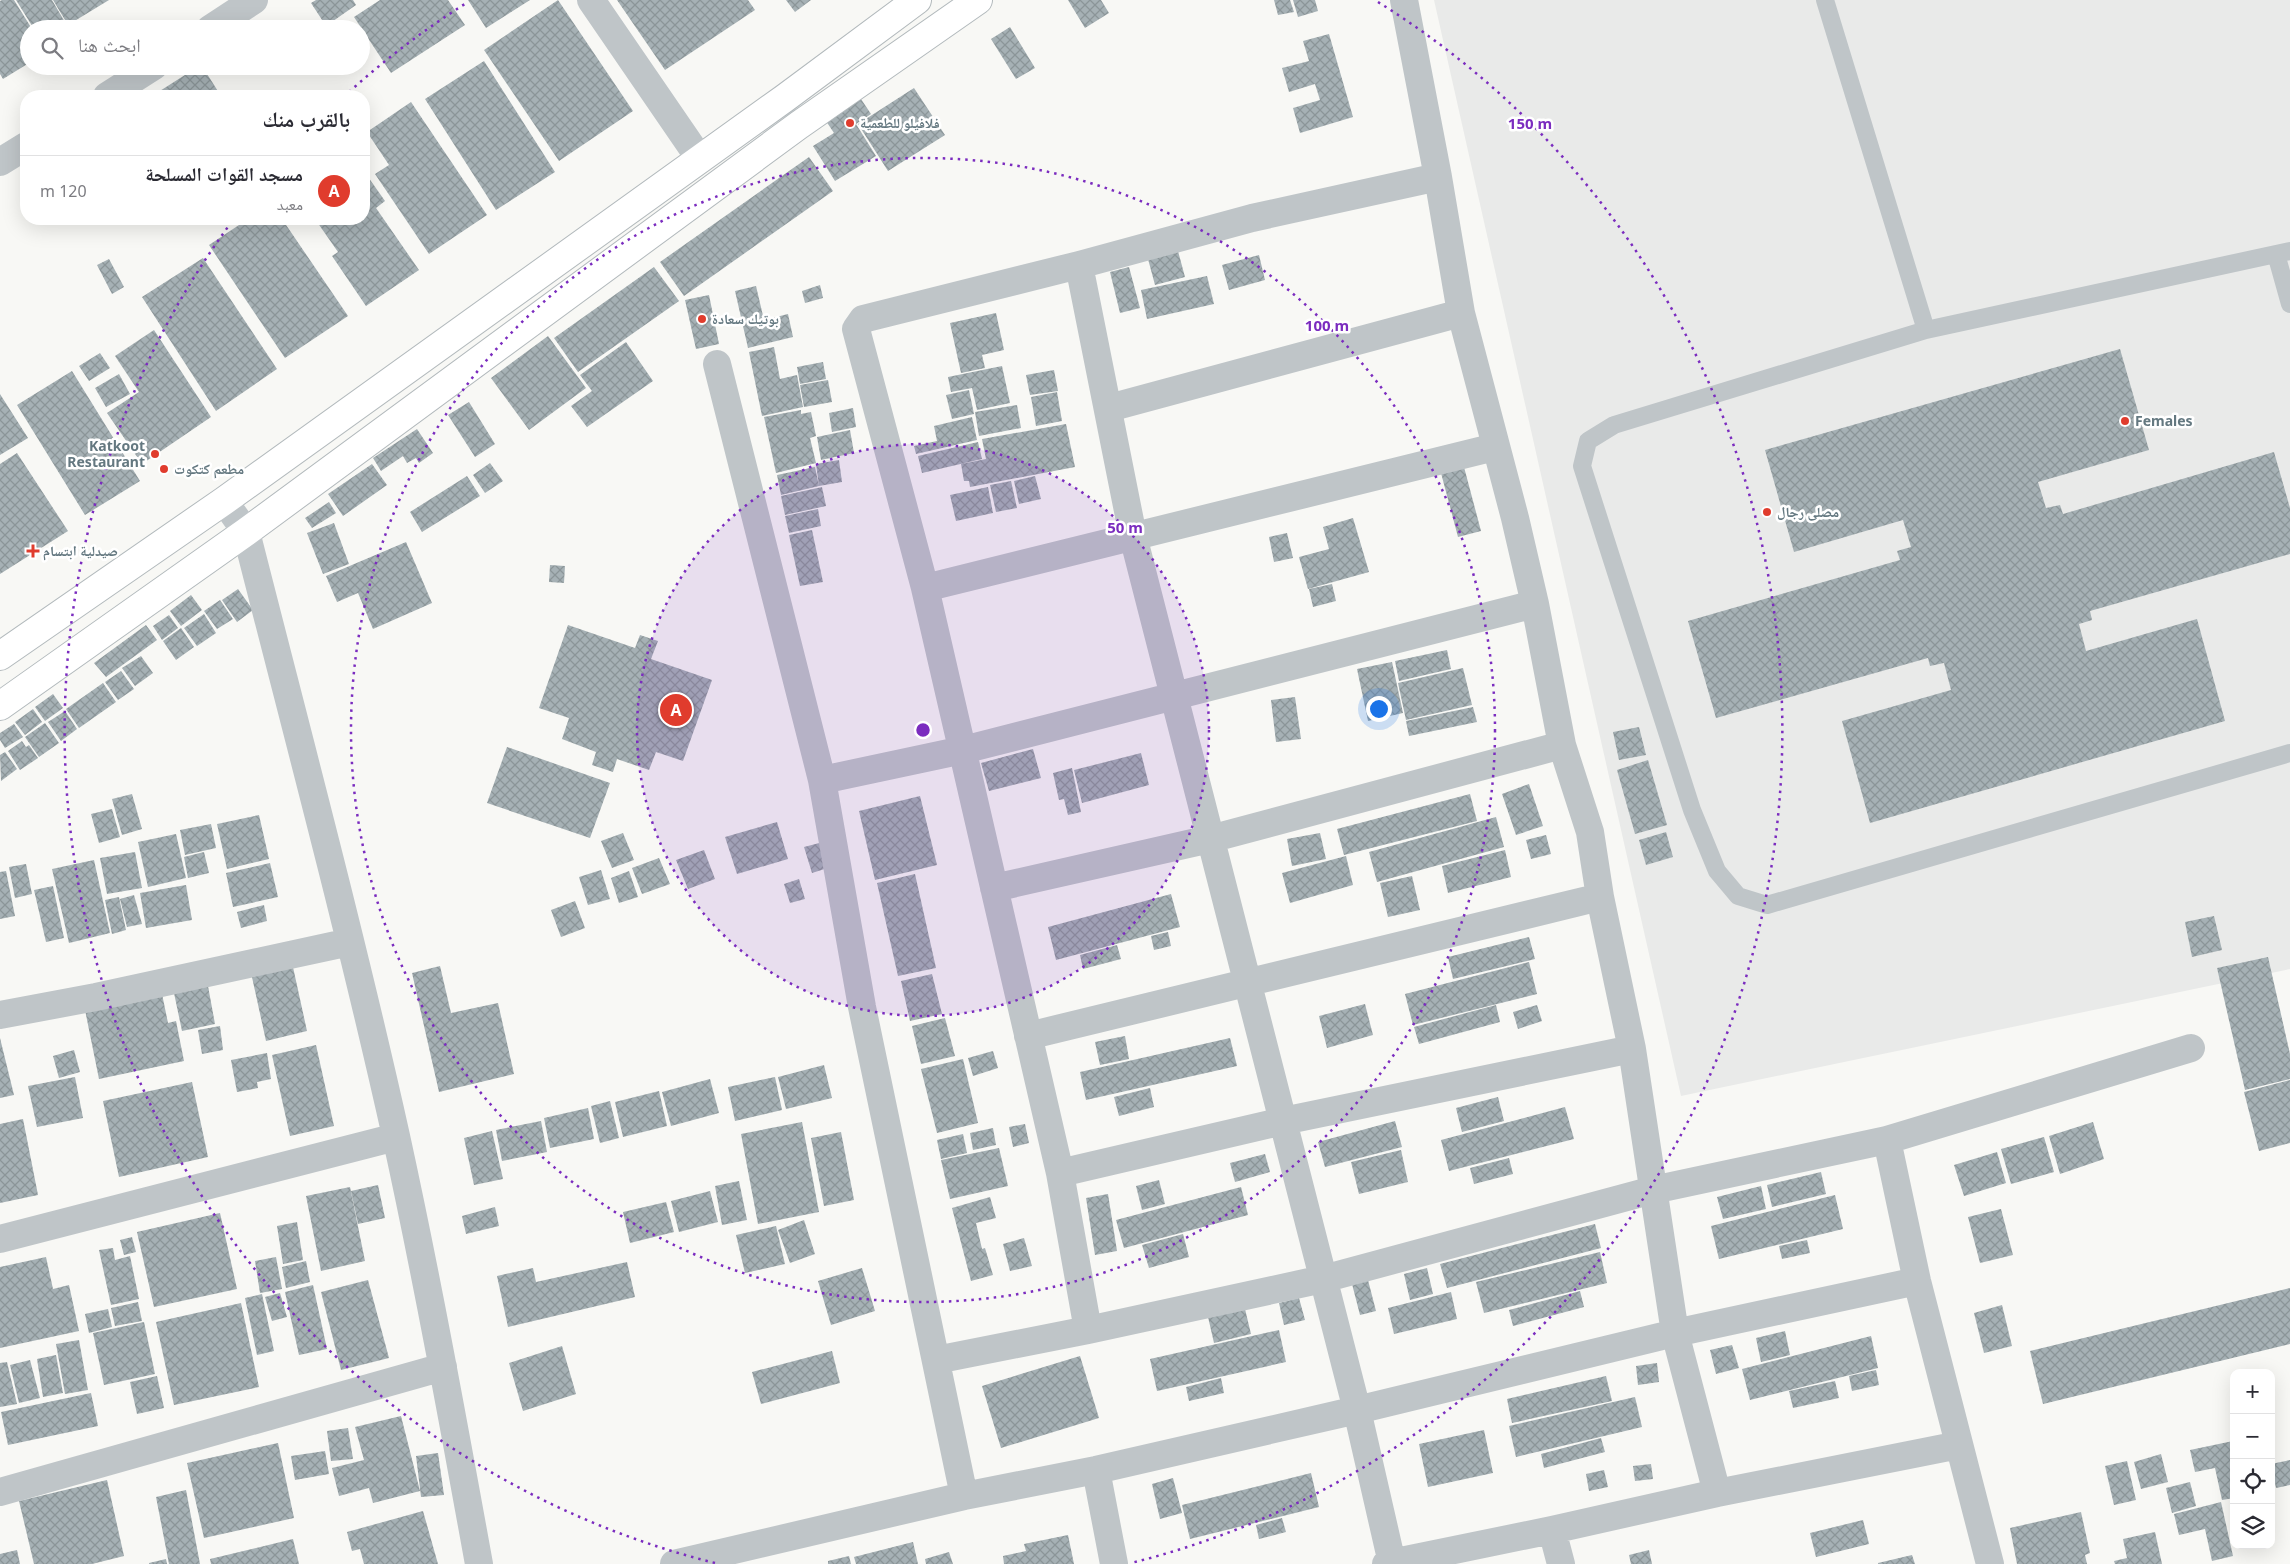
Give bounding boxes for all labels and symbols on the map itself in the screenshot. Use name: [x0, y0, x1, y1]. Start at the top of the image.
place label: فلافيلو للطعمية: [860, 113, 940, 132]
text: 150 m: [1508, 113, 1552, 133]
marker: فلافيلو للطعمية: [844, 117, 856, 129]
place label: بوتيك سعادة: [712, 309, 779, 328]
marker: بوتيك سعادة: [696, 313, 708, 325]
text: 100 m: [1305, 315, 1349, 335]
place label: Females: [2135, 411, 2193, 430]
marker: Females: [2119, 415, 2131, 427]
place label: Katkoot Restaurant: [67, 436, 145, 471]
marker: Katkoot Restaurant: [149, 448, 161, 460]
place label: مطعم كتكوت: [174, 459, 244, 479]
marker: مطعم كتكوت: [158, 463, 170, 475]
place label: مصلى رجال: [1777, 502, 1839, 521]
marker: مصلى رجال: [1761, 506, 1773, 518]
text: 50 m: [1107, 517, 1143, 537]
place label: صيدلية ابتسام: [43, 541, 118, 561]
marker: صيدلية ابتسام: [27, 545, 39, 557]
pin: A: [660, 691, 692, 729]
your location: [1366, 696, 1392, 722]
centre of rings: [914, 721, 932, 739]

